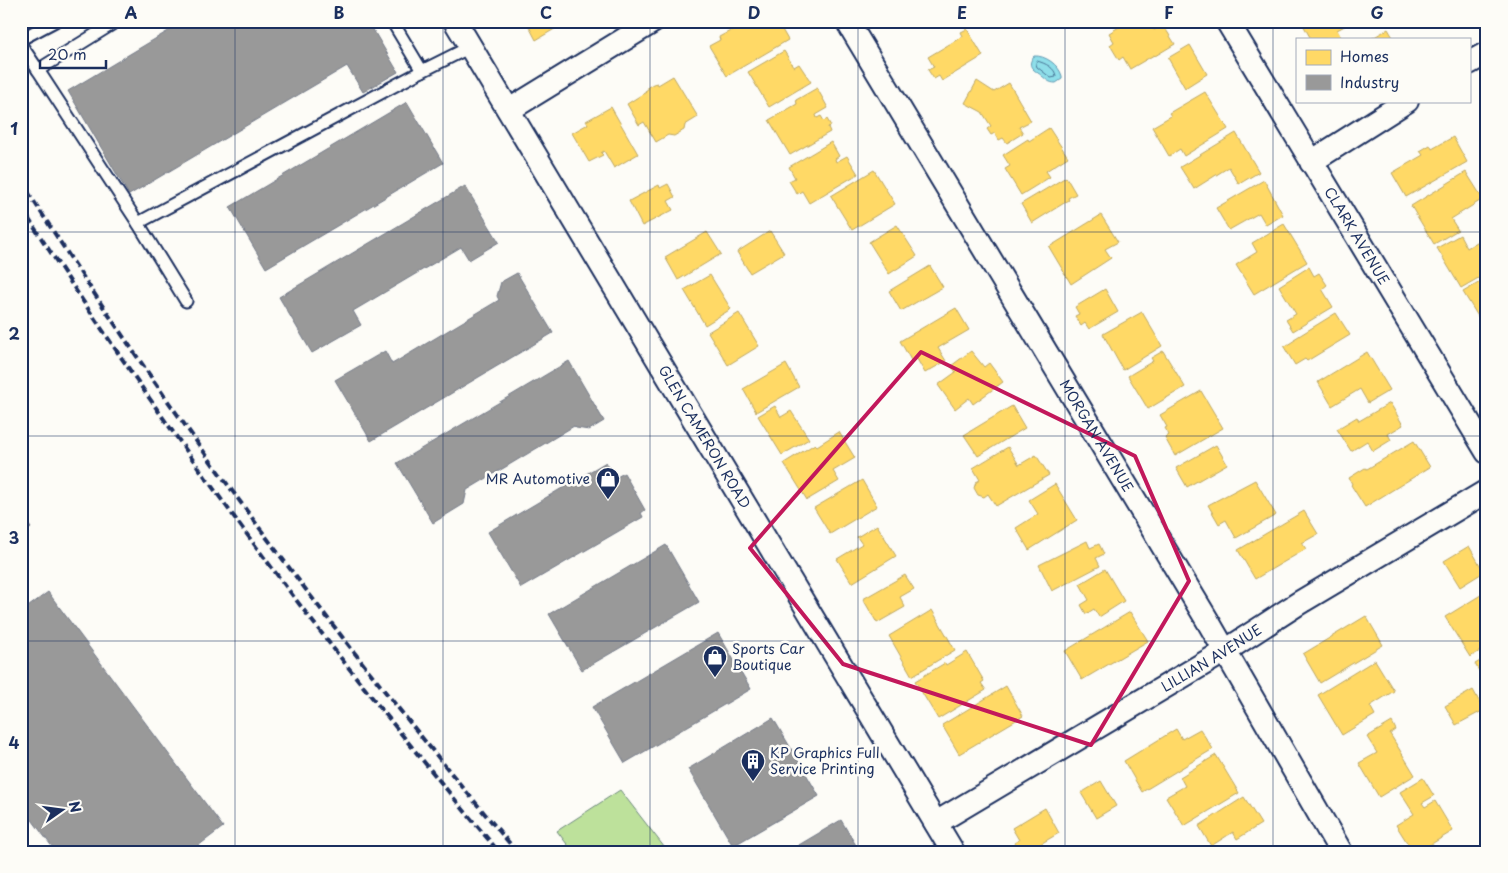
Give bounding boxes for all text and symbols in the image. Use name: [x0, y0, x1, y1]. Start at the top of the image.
text: A: [125, 0, 138, 24]
text: B: [334, 0, 345, 24]
text: C: [540, 0, 552, 24]
text: D: [748, 0, 760, 24]
text: E: [957, 0, 967, 24]
text: F: [1164, 0, 1174, 24]
text: G: [1370, 0, 1384, 24]
scale bar: [40, 38, 106, 70]
legend: [1296, 38, 1470, 102]
text: 20 m: [48, 42, 87, 65]
text: Homes: [1340, 44, 1389, 67]
text: Industry: [1340, 70, 1399, 93]
text: 1: [10, 116, 18, 140]
street label: CLARK AVENUE: [1319, 183, 1395, 289]
text: 2: [8, 321, 20, 345]
street label: GLEN CAMERON ROAD: [654, 361, 756, 512]
street label: MORGAN AVENUE: [1055, 375, 1139, 496]
shop icon: MR Automotive: [595, 466, 621, 500]
place label: MR Automotive: [486, 468, 590, 489]
text: 3: [9, 525, 19, 549]
street label: LILLIAN AVENUE: [1157, 619, 1266, 697]
place label: Sports Car Boutique: [732, 638, 805, 675]
shop icon: Sports Car Boutique: [702, 644, 728, 678]
text: 4: [9, 730, 20, 754]
place label: KP Graphics Full Service Printing: [770, 742, 880, 779]
building icon: KP Graphics Full Service Printing: [740, 748, 766, 782]
north arrow: [38, 786, 88, 836]
text: N: [64, 799, 87, 815]

